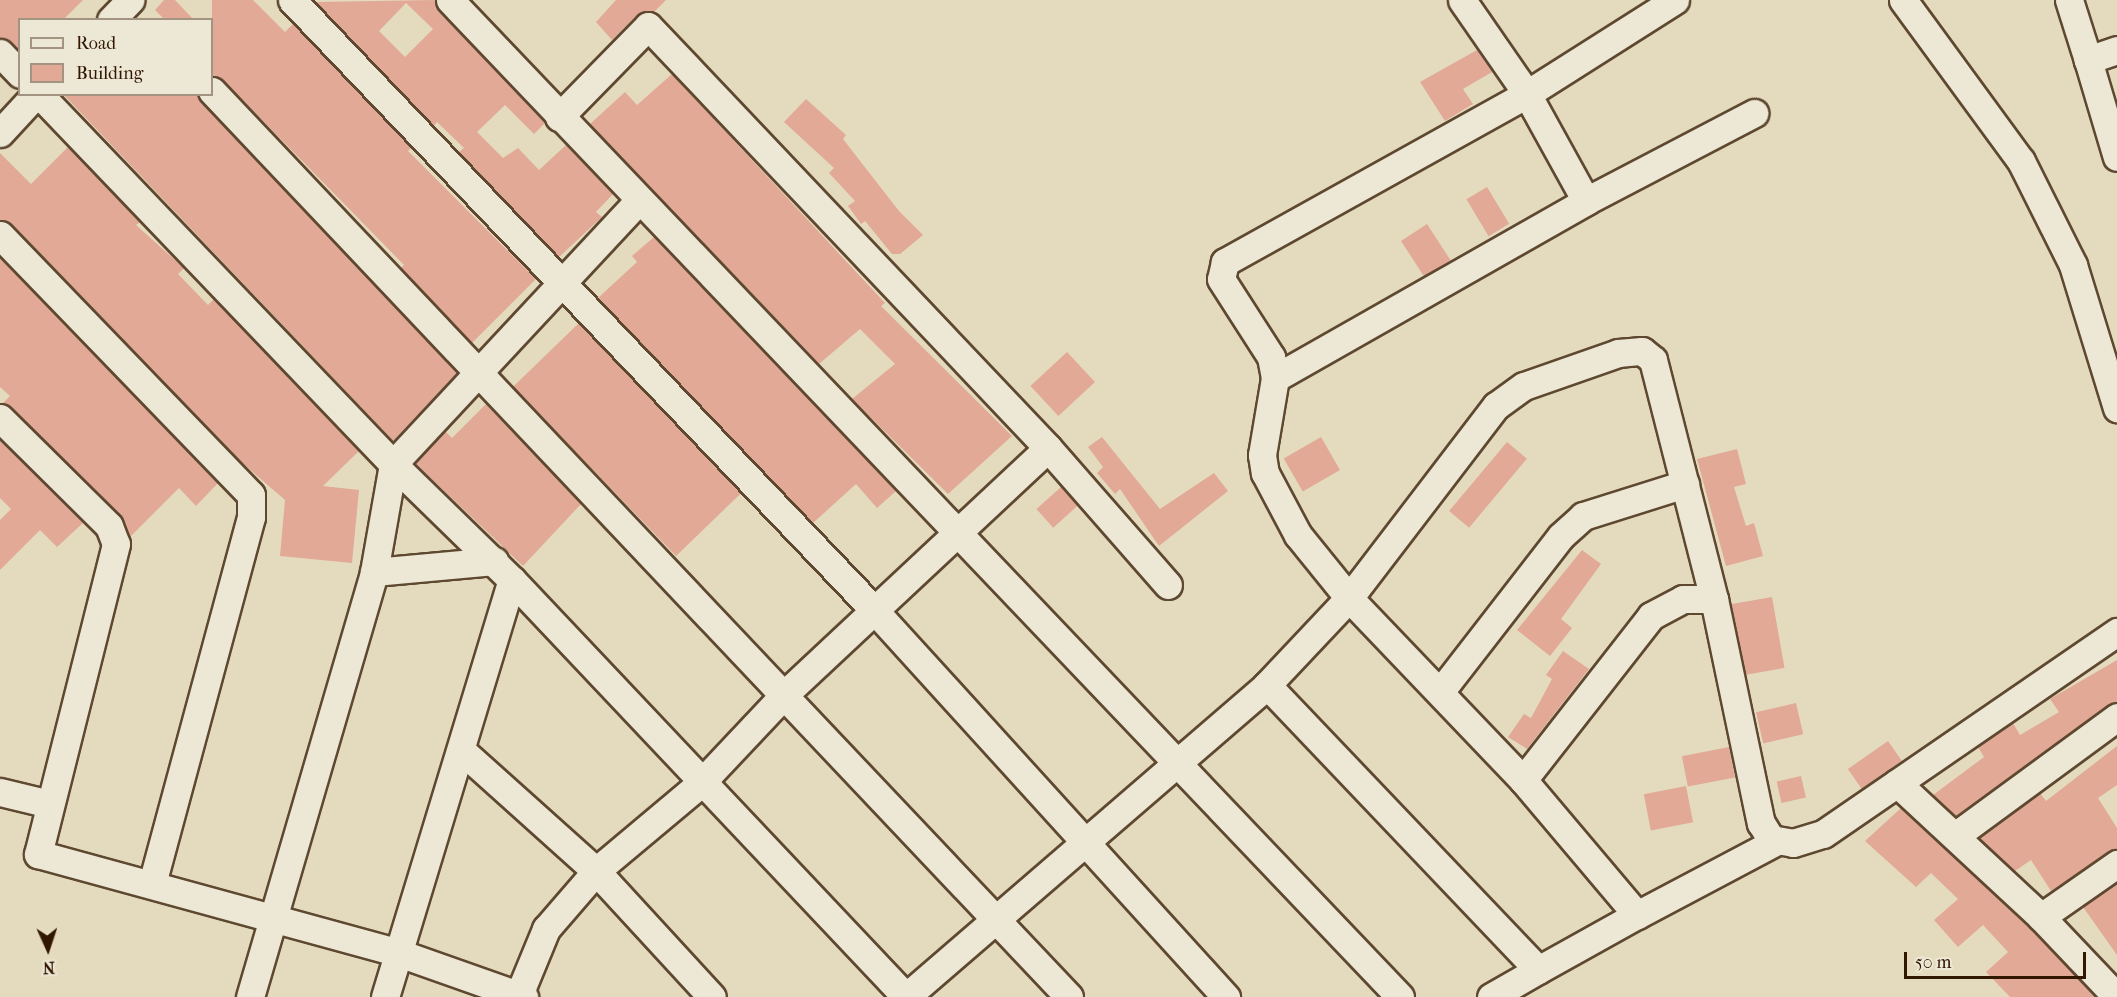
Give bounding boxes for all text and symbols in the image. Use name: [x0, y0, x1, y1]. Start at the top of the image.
legend: [18, 18, 213, 96]
text: Road: [76, 33, 116, 54]
text: Building: [76, 63, 143, 84]
north arrow: [18, 919, 78, 979]
scale bar: [1907, 940, 2088, 978]
text: 50 m: [1915, 952, 1951, 973]
text: N: [42, 958, 56, 977]

